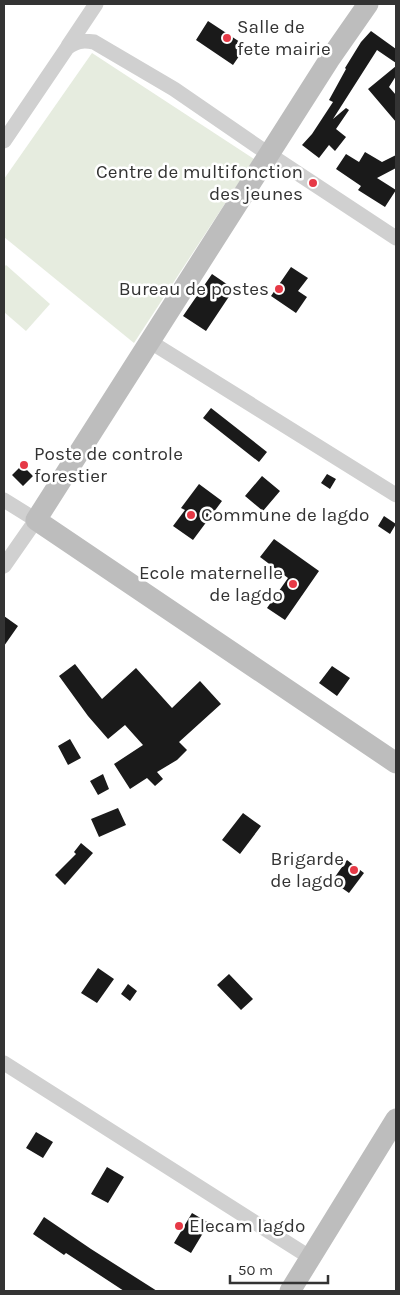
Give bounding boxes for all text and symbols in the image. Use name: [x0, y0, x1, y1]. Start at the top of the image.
place label: Salle de fete mairie: [237, 16, 331, 60]
marker: Salle de fete mairie: [221, 32, 233, 44]
place label: Centre de multifonction des jeunes: [96, 161, 303, 205]
marker: Centre de multifonction des jeunes: [307, 177, 319, 189]
place label: Bureau de postes: [119, 278, 269, 300]
marker: Bureau de postes: [273, 283, 285, 295]
place label: Poste de controle forestier: [34, 443, 183, 487]
marker: Poste de controle forestier: [18, 459, 30, 471]
place label: Commune de lagdo: [201, 504, 370, 526]
marker: Commune de lagdo: [185, 509, 197, 521]
place label: Ecole maternelle de lagdo: [139, 562, 283, 606]
marker: Ecole maternelle de lagdo: [287, 578, 299, 590]
place label: Brigarde de lagdo: [270, 848, 344, 892]
marker: Brigarde de lagdo: [348, 864, 360, 876]
place label: Elecam lagdo: [189, 1215, 305, 1237]
marker: Elecam lagdo: [173, 1220, 185, 1232]
scale bar: [230, 1252, 328, 1284]
text: 50 m: [238, 1261, 273, 1279]

